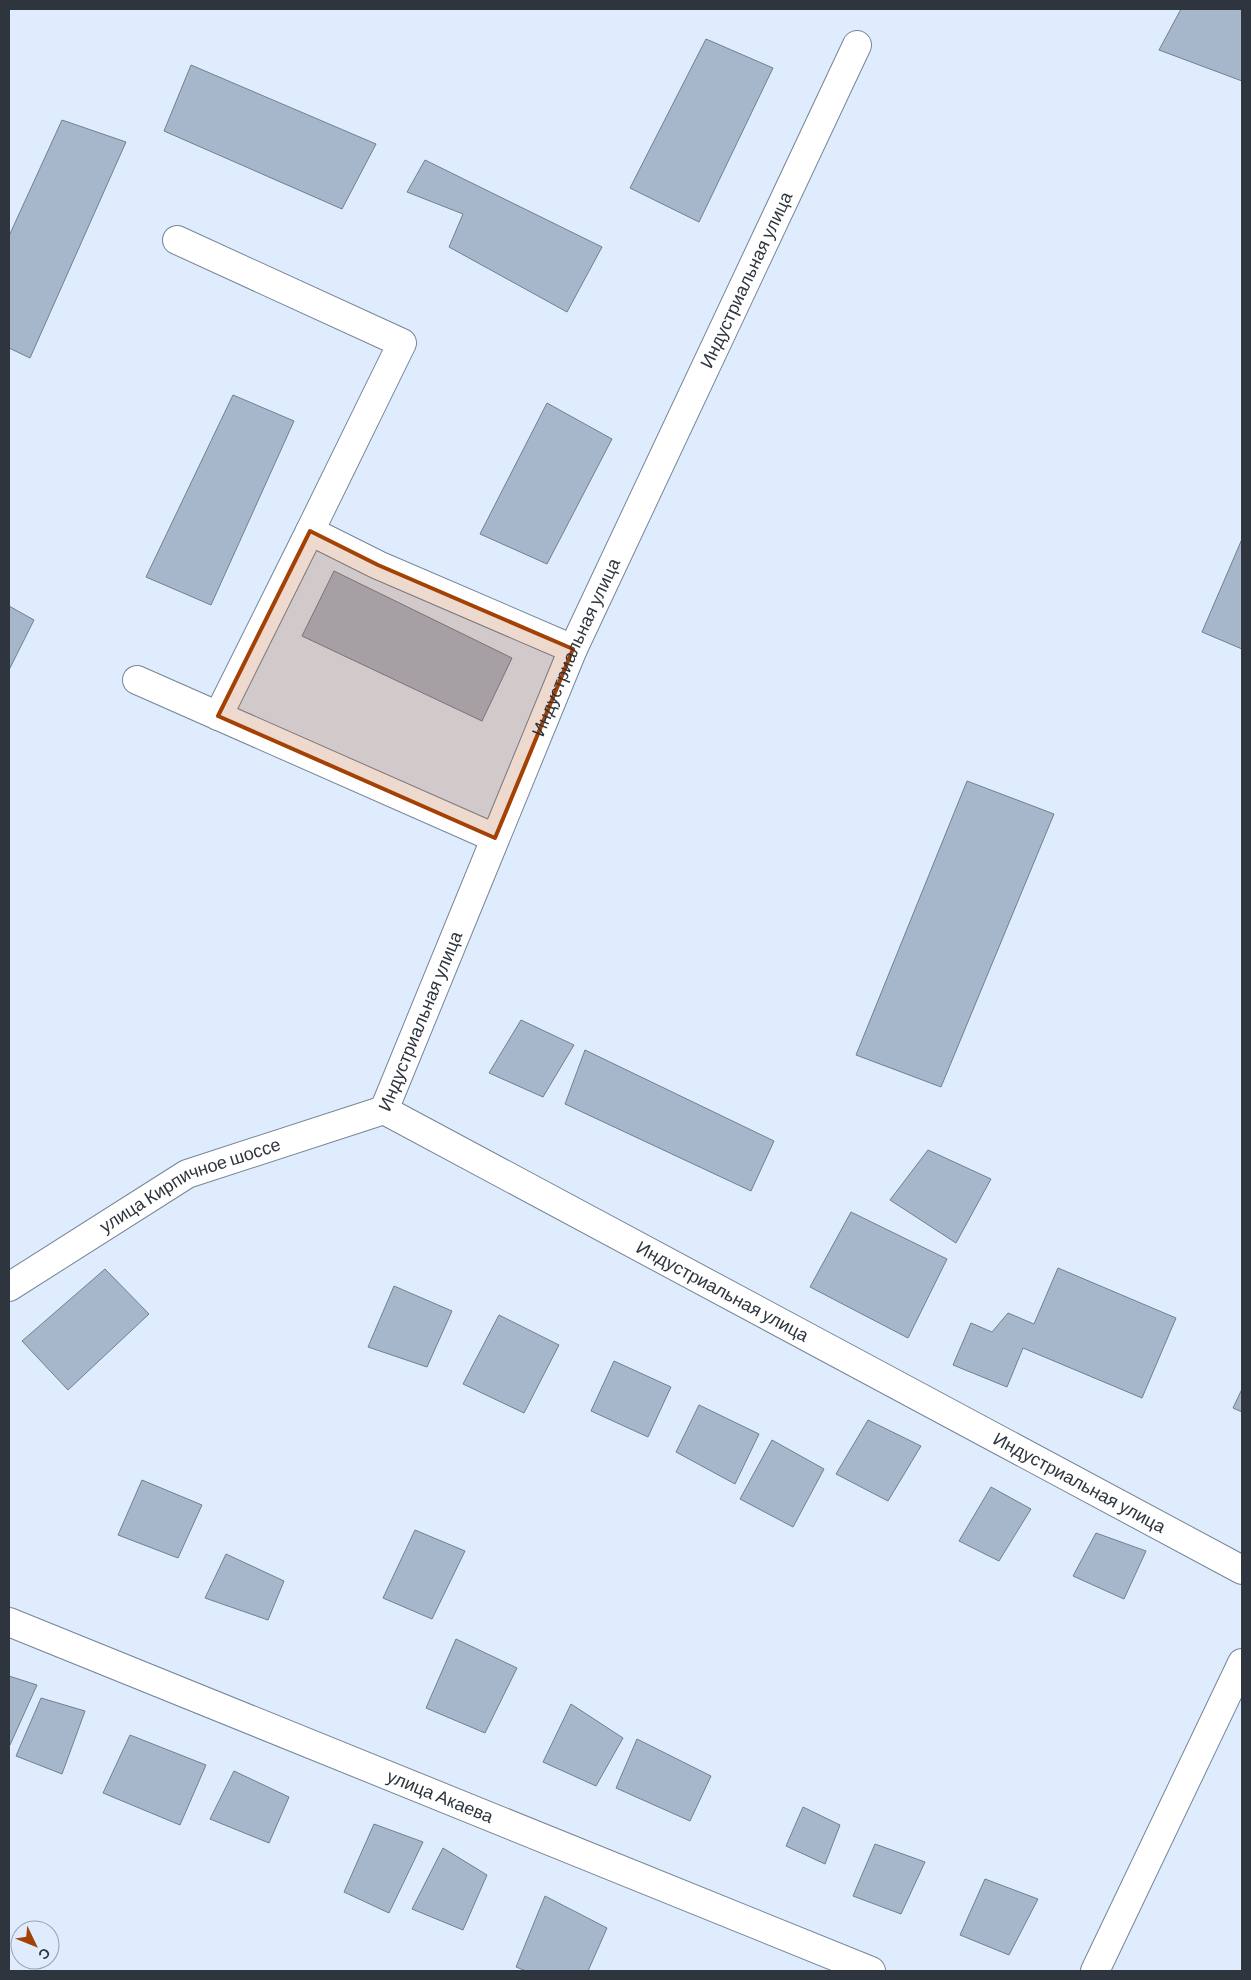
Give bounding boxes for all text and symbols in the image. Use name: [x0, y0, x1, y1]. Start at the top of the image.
street label: Индустриальная улица: [695, 187, 797, 371]
street label: Индустриальная улица: [526, 553, 625, 739]
street label: Индустриальная улица: [373, 927, 467, 1114]
street label: улица Кирпичное шоссе: [95, 1132, 283, 1237]
street label: Индустриальная улица: [633, 1235, 814, 1346]
street label: Индустриальная улица: [990, 1427, 1171, 1538]
street label: улица Акаева: [384, 1764, 498, 1827]
north arrow: [10, 1920, 60, 1970]
text: С: [35, 1945, 55, 1964]

